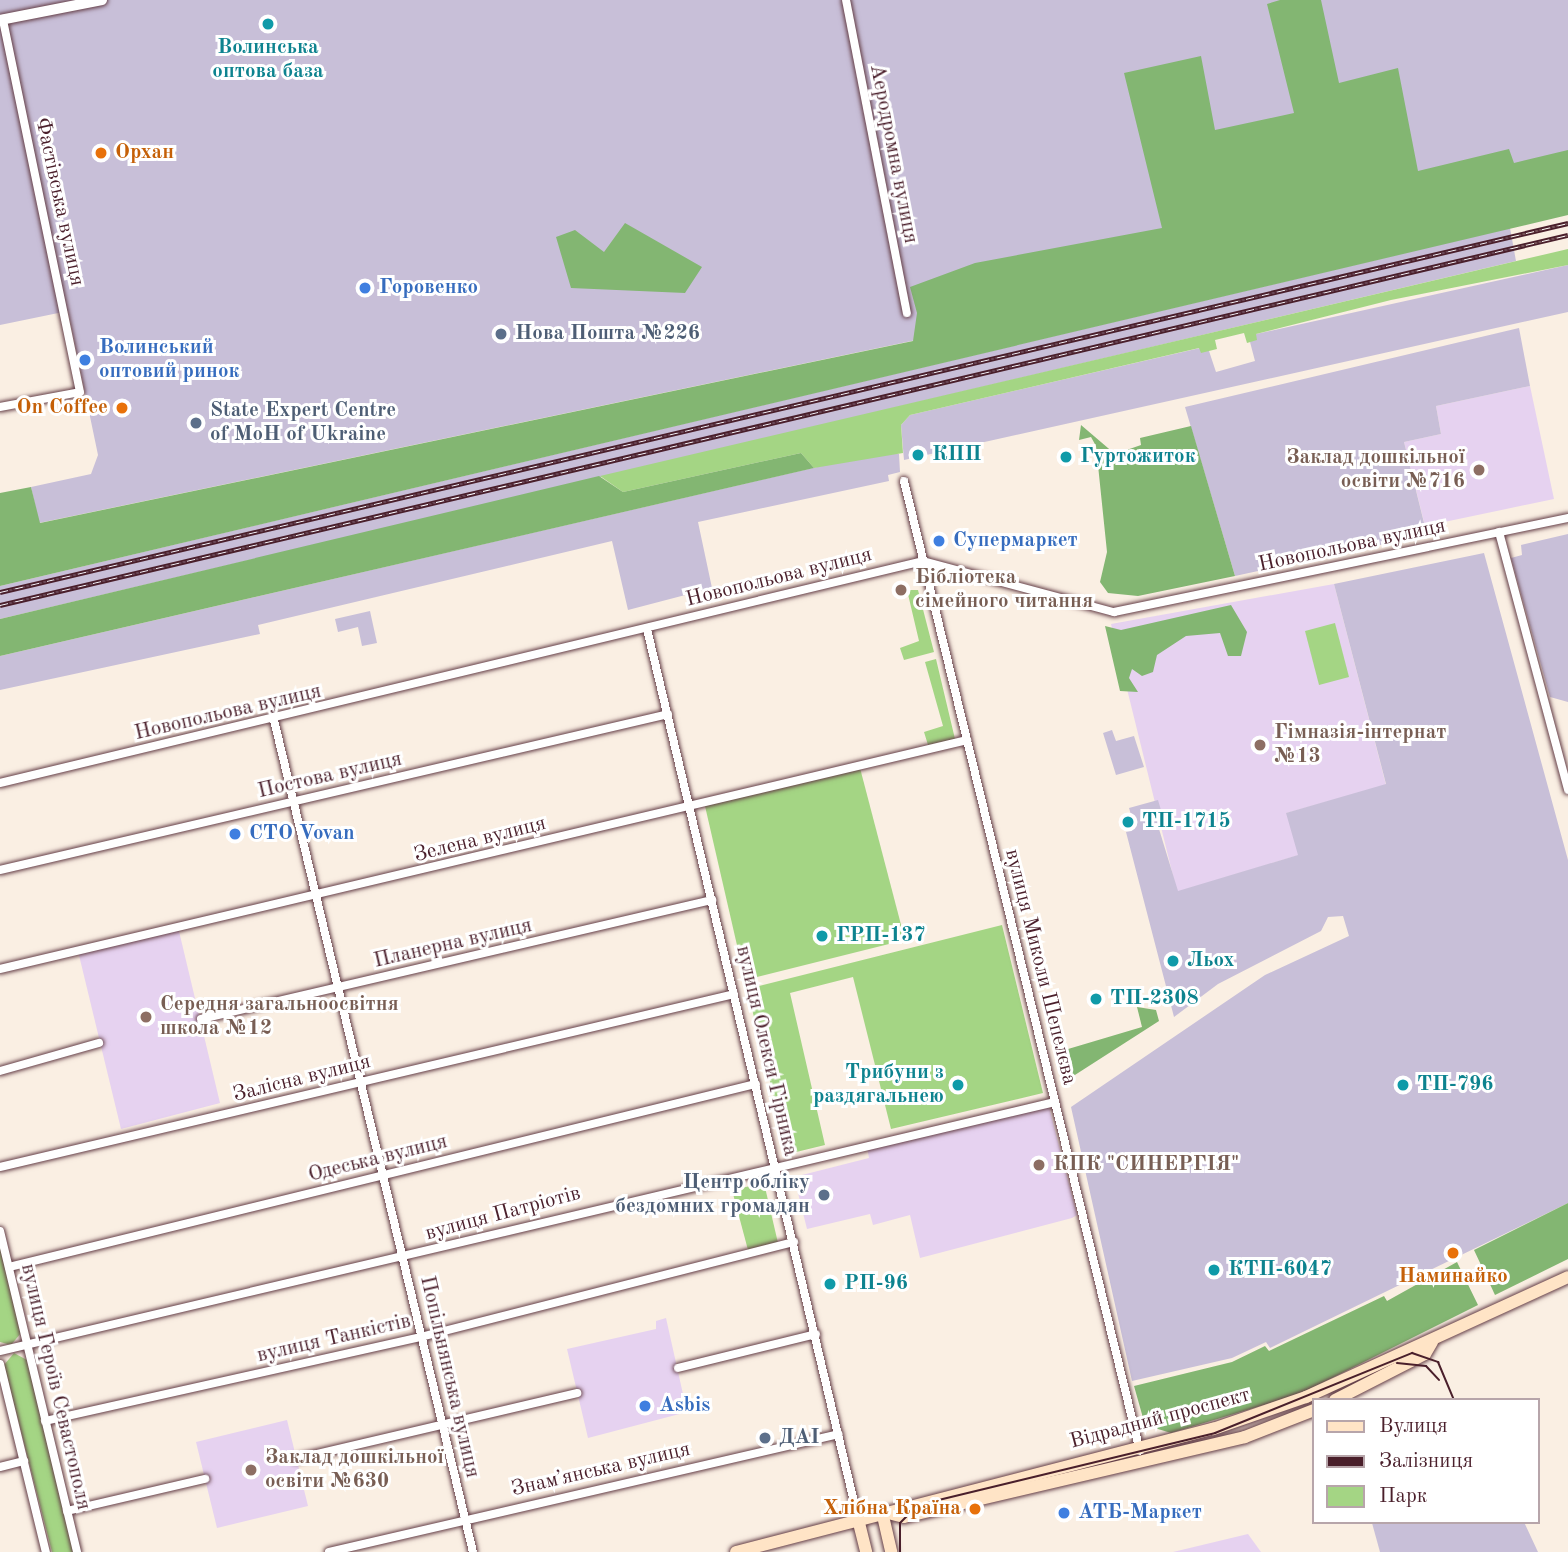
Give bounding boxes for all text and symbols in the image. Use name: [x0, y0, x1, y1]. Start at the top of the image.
marker: Волинська оптова база: [260, 16, 276, 32]
place label: Волинська оптова база: [212, 35, 324, 85]
street label: Аеродромна вулиця: [863, 62, 923, 246]
street label: Фастівська вулиця: [29, 115, 89, 289]
place label: Орхан: [115, 140, 174, 166]
marker: Орхан: [93, 145, 109, 161]
place label: Горовенко: [379, 275, 478, 301]
marker: Горовенко: [357, 280, 373, 296]
place label: Нова Пошта №226: [515, 321, 700, 347]
marker: Нова Пошта №226: [493, 326, 509, 342]
place label: Волинський оптовий ринок: [99, 335, 240, 385]
marker: Волинський оптовий ринок: [77, 352, 93, 368]
place label: On Coffee: [17, 395, 108, 421]
place label: State Expert Centre of MoH of Ukraine: [210, 398, 396, 448]
marker: On Coffee: [114, 400, 130, 416]
marker: State Expert Centre of MoH of Ukraine: [188, 415, 204, 431]
place label: КПП: [932, 442, 982, 468]
place label: Гуртожиток: [1080, 444, 1196, 470]
place label: Заклад дошкільної освіти №716: [1286, 445, 1465, 495]
marker: КПП: [910, 447, 926, 463]
marker: Гуртожиток: [1058, 449, 1074, 465]
marker: Заклад дошкільної освіти №716: [1471, 462, 1487, 478]
street label: Новопольова вулиця: [1256, 514, 1448, 578]
place label: Супермаркет: [953, 528, 1078, 554]
marker: Супермаркет: [931, 533, 947, 549]
street label: Новопольова вулиця: [683, 543, 875, 613]
place label: Бібліотека сімейного читання: [915, 565, 1093, 615]
marker: Бібліотека сімейного читання: [893, 582, 909, 598]
street label: Новопольова вулиця: [132, 679, 324, 747]
place label: Гімназія-інтернат №13: [1274, 720, 1446, 770]
marker: Гімназія-інтернат №13: [1252, 737, 1268, 753]
street label: Постова вулиця: [255, 747, 405, 805]
place label: ТП-1715: [1142, 809, 1231, 835]
street label: Зелена вулиця: [411, 811, 549, 869]
marker: ТП-1715: [1120, 814, 1136, 830]
place label: СТО Vovan: [249, 821, 355, 847]
marker: СТО Vovan: [227, 826, 243, 842]
street label: вулиця Миколи Шепелєва: [998, 846, 1082, 1088]
street label: Планерна вулиця: [371, 914, 535, 974]
place label: ГРП-137: [836, 923, 926, 949]
marker: ГРП-137: [814, 928, 830, 944]
street label: вулиця Олекси Гірника: [730, 943, 802, 1159]
place label: Льох: [1187, 948, 1234, 974]
marker: Льох: [1165, 953, 1181, 969]
place label: ТП-2308: [1110, 986, 1199, 1012]
marker: ТП-2308: [1088, 991, 1104, 1007]
place label: Середня загальноосвітня школа №12: [160, 992, 399, 1042]
marker: Середня загальноосвітня школа №12: [138, 1009, 154, 1025]
street label: Залісна вулиця: [231, 1050, 373, 1108]
place label: Трибуни з раздягальнею: [813, 1060, 944, 1110]
place label: ТП-796: [1417, 1072, 1493, 1098]
marker: Трибуни з раздягальнею: [950, 1077, 966, 1093]
marker: ТП-796: [1395, 1077, 1411, 1093]
street label: Одеська вулиця: [306, 1130, 450, 1188]
place label: КПК "СИНЕРГІЯ": [1053, 1152, 1239, 1178]
marker: КПК "СИНЕРГІЯ": [1031, 1157, 1047, 1173]
place label: Центр обліку бездомних громадян: [615, 1170, 810, 1220]
street label: вулиця Патріотів: [423, 1181, 583, 1247]
marker: Центр обліку бездомних громадян: [816, 1187, 832, 1203]
marker: Наминайко: [1445, 1245, 1461, 1261]
place label: КТП-6047: [1228, 1257, 1332, 1283]
street label: вулиця Героїв Севастополя: [14, 1261, 96, 1513]
marker: КТП-6047: [1206, 1262, 1222, 1278]
place label: Наминайко: [1398, 1264, 1508, 1290]
place label: РП-96: [844, 1271, 908, 1297]
street label: Попільнянська вулиця: [414, 1274, 484, 1480]
marker: РП-96: [822, 1276, 838, 1292]
street label: вулиця Танкістів: [255, 1309, 413, 1369]
street label: Відрадний проспект: [1067, 1383, 1253, 1455]
place label: Asbis: [659, 1393, 710, 1419]
marker: Asbis: [637, 1398, 653, 1414]
legend: [1312, 1398, 1540, 1524]
text: Вулиця: [1379, 1416, 1448, 1437]
place label: ДАІ: [779, 1425, 820, 1451]
marker: ДАІ: [757, 1430, 773, 1446]
street label: Знамʼянська вулиця: [509, 1437, 693, 1503]
place label: Заклад дошкільної освіти №630: [265, 1445, 444, 1495]
text: Залізниця: [1379, 1451, 1473, 1472]
marker: Заклад дошкільної освіти №630: [243, 1462, 259, 1478]
text: Парк: [1379, 1486, 1427, 1507]
place label: Хлібна Країна: [823, 1496, 961, 1522]
place label: АТБ-Маркет: [1078, 1500, 1202, 1526]
marker: Хлібна Країна: [967, 1501, 983, 1517]
marker: АТБ-Маркет: [1056, 1505, 1072, 1521]

